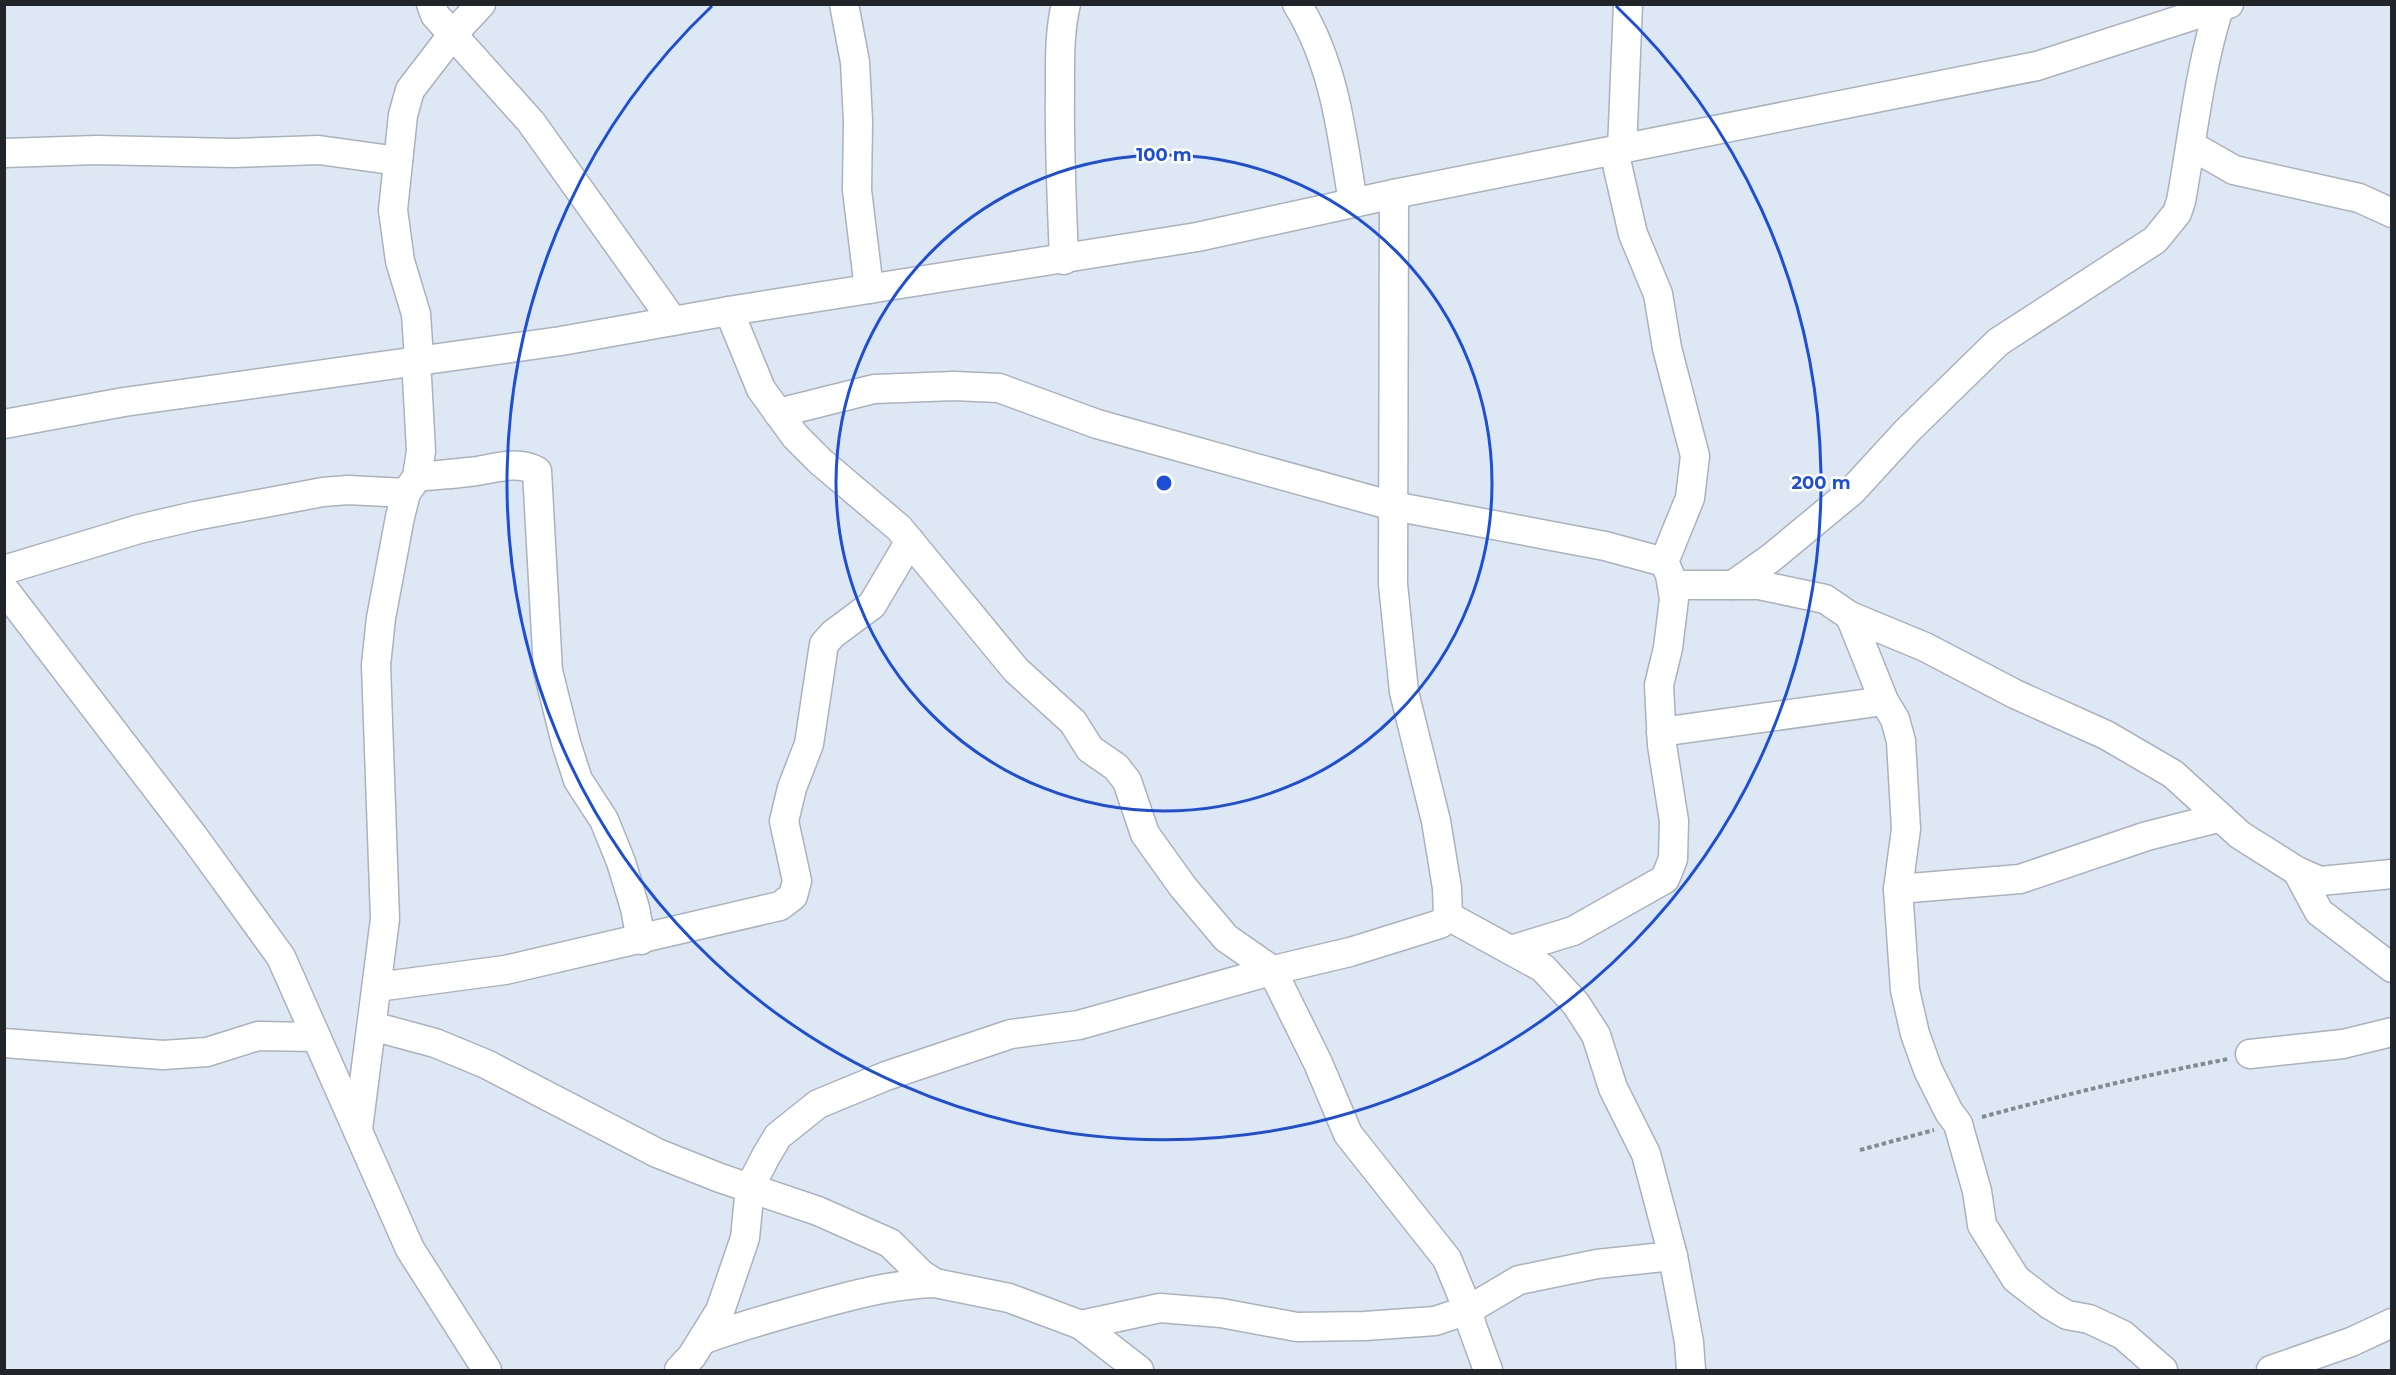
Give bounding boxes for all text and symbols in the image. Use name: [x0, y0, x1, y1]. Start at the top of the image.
text: 100 m: [1136, 144, 1192, 166]
text: 200 m: [1791, 472, 1851, 494]
centre of rings: [1154, 473, 1174, 493]

